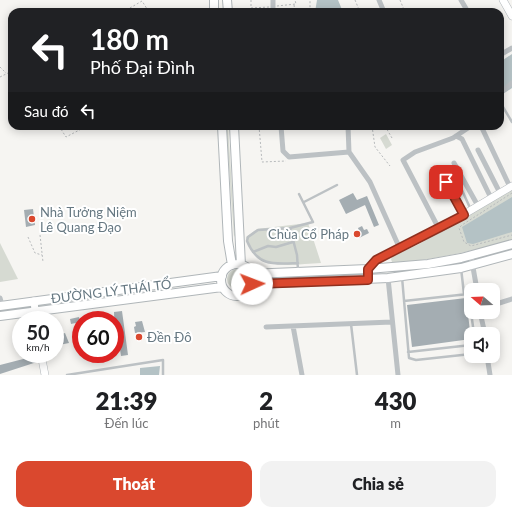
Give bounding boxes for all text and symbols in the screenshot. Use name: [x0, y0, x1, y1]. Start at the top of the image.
text: 180 m: [90, 22, 169, 56]
icon: left: [24, 24, 76, 76]
text: Phố Đại Đình: [90, 56, 195, 78]
icon: left: [77, 100, 99, 122]
text: Sau đó: [24, 102, 69, 120]
pin: [429, 165, 463, 199]
icon: arrive: [435, 171, 457, 193]
place label: Nhà Tưởng Niệm Lê Quang Đạo: [40, 204, 137, 235]
marker: Nhà Tưởng Niệm Lê Quang Đạo: [27, 214, 37, 224]
place label: Chùa Cổ Pháp: [268, 226, 349, 242]
marker: Chùa Cổ Pháp: [352, 229, 362, 239]
position arrow: [231, 263, 273, 305]
street label: ĐƯỜNG LÝ THÁI TỔ: [50, 275, 172, 306]
north arrow: [464, 283, 500, 319]
map controls: [464, 283, 500, 363]
speed limit sign: 60: [72, 311, 124, 363]
text: 50: [26, 320, 50, 344]
button: sound: [464, 327, 500, 363]
place label: Đền Đô: [147, 329, 192, 345]
marker: Đền Đô: [134, 332, 144, 342]
text: km/h: [26, 341, 50, 353]
text: 21:39: [95, 386, 157, 415]
text: 2: [259, 386, 273, 415]
text: 430: [375, 386, 417, 415]
text: Đến lúc: [105, 415, 148, 431]
text: phút: [253, 415, 279, 431]
text: m: [390, 415, 401, 431]
button: Thoát: [16, 461, 252, 507]
button: Chia sẻ: [260, 461, 496, 507]

